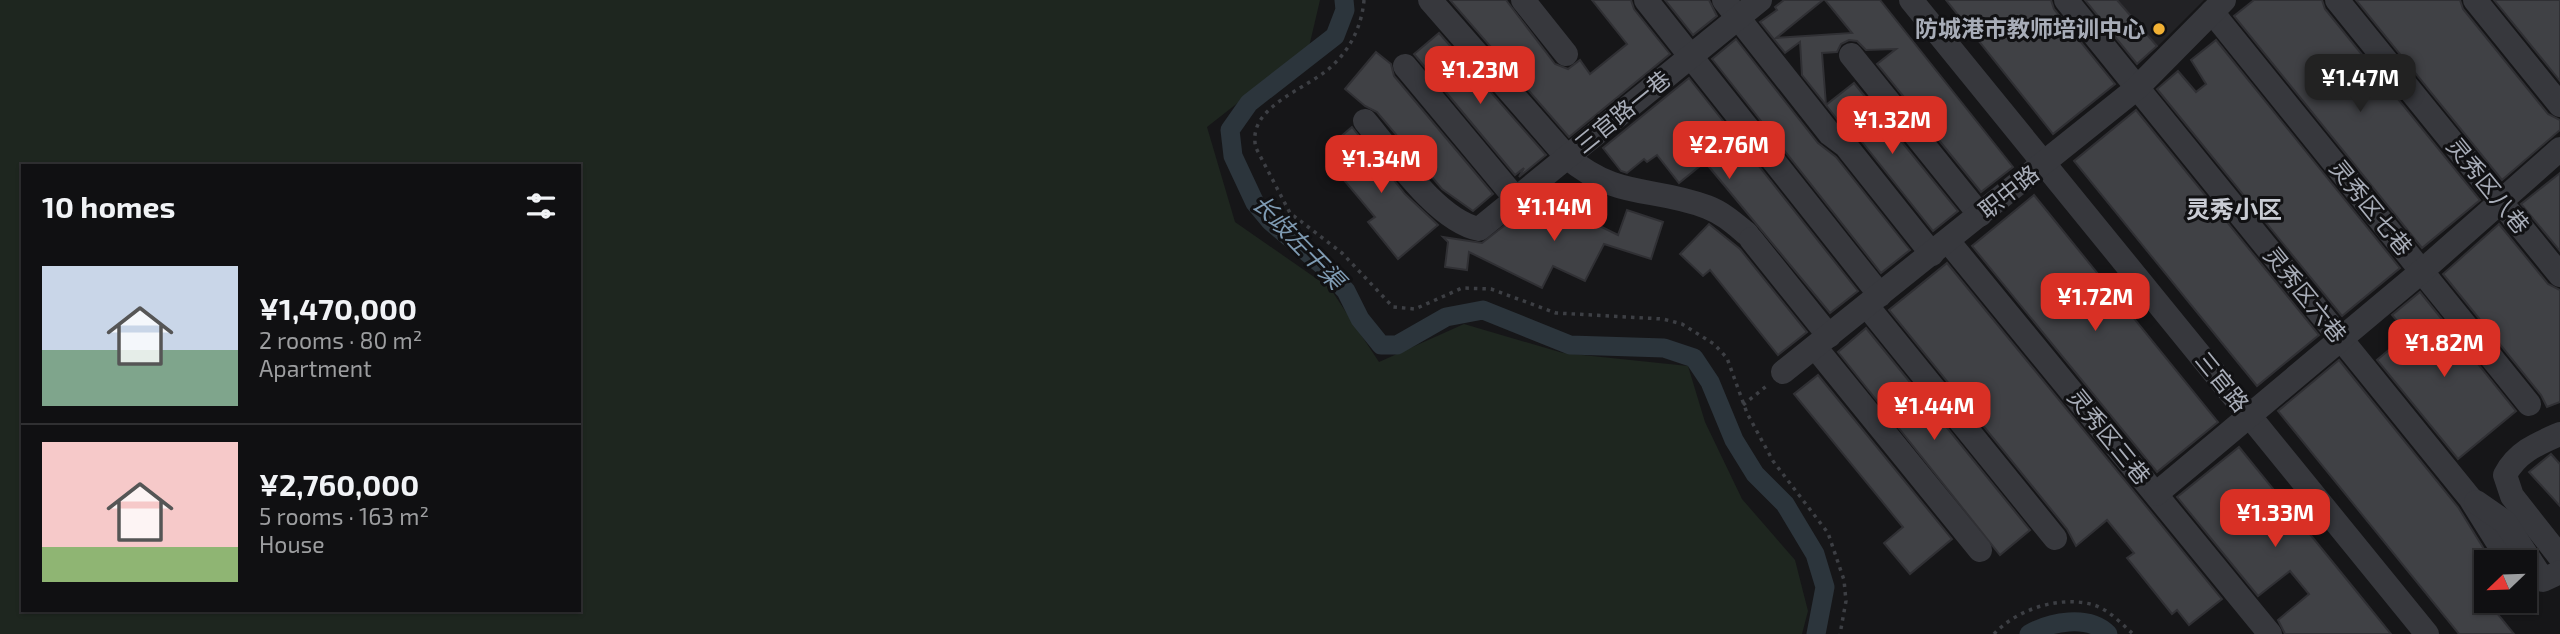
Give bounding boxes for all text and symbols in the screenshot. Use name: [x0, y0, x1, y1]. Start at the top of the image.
place label: 防城港市教师培训中心: [1915, 14, 2145, 42]
marker: 防城港市教师培训中心: [2151, 21, 2167, 37]
pin: ¥1.23M: [1423, 46, 1537, 106]
pin: ¥1.47M: [2303, 54, 2417, 114]
text: ¥1.23M: [1441, 55, 1519, 83]
text: ¥1.47M: [2321, 63, 2399, 91]
street label: 三官路一巷: [1569, 64, 1676, 158]
pin: ¥1.32M: [1835, 96, 1949, 156]
text: ¥1.32M: [1853, 105, 1931, 133]
pin: ¥2.76M: [1672, 122, 1786, 181]
text: ¥2.76M: [1689, 130, 1769, 158]
street label: 灵秀区八巷: [2442, 132, 2536, 239]
pin: ¥1.34M: [1324, 136, 1438, 195]
text: ¥1.34M: [1341, 144, 1421, 172]
street label: 灵秀区七巷: [2325, 154, 2419, 261]
street label: 职中路: [1973, 159, 2044, 224]
pin: ¥1.14M: [1497, 184, 1611, 243]
icon: filters: [522, 187, 560, 225]
text: 10 homes: [42, 188, 175, 224]
water label: 长歧左干渠: [1247, 188, 1353, 296]
text: ¥1.14M: [1516, 192, 1592, 220]
district label: 灵秀小区: [2186, 194, 2282, 223]
street label: 灵秀区六巷: [2259, 241, 2353, 348]
pin: ¥1.72M: [2038, 274, 2152, 333]
text: ¥1.72M: [2057, 282, 2133, 310]
text: ¥1,470,000: [259, 290, 417, 326]
icon: home: [98, 294, 182, 378]
pin: ¥1.82M: [2387, 320, 2501, 379]
text: 2 rooms · 80 m²: [259, 326, 422, 354]
text: ¥1.82M: [2404, 328, 2484, 356]
street label: 三官路: [2190, 346, 2255, 417]
text: Apartment: [259, 354, 372, 382]
pin: ¥1.44M: [1877, 382, 1991, 442]
street label: 灵秀区三巷: [2063, 383, 2157, 490]
text: ¥1.44M: [1893, 391, 1975, 419]
text: ¥2,760,000: [259, 466, 419, 502]
icon: home: [98, 470, 182, 554]
pin: ¥1.33M: [2218, 490, 2332, 549]
text: ¥1.33M: [2236, 498, 2314, 526]
text: 5 rooms · 163 m²: [259, 502, 429, 530]
text: House: [259, 530, 325, 558]
north arrow: [2474, 550, 2538, 612]
map controls: [2474, 550, 2537, 613]

